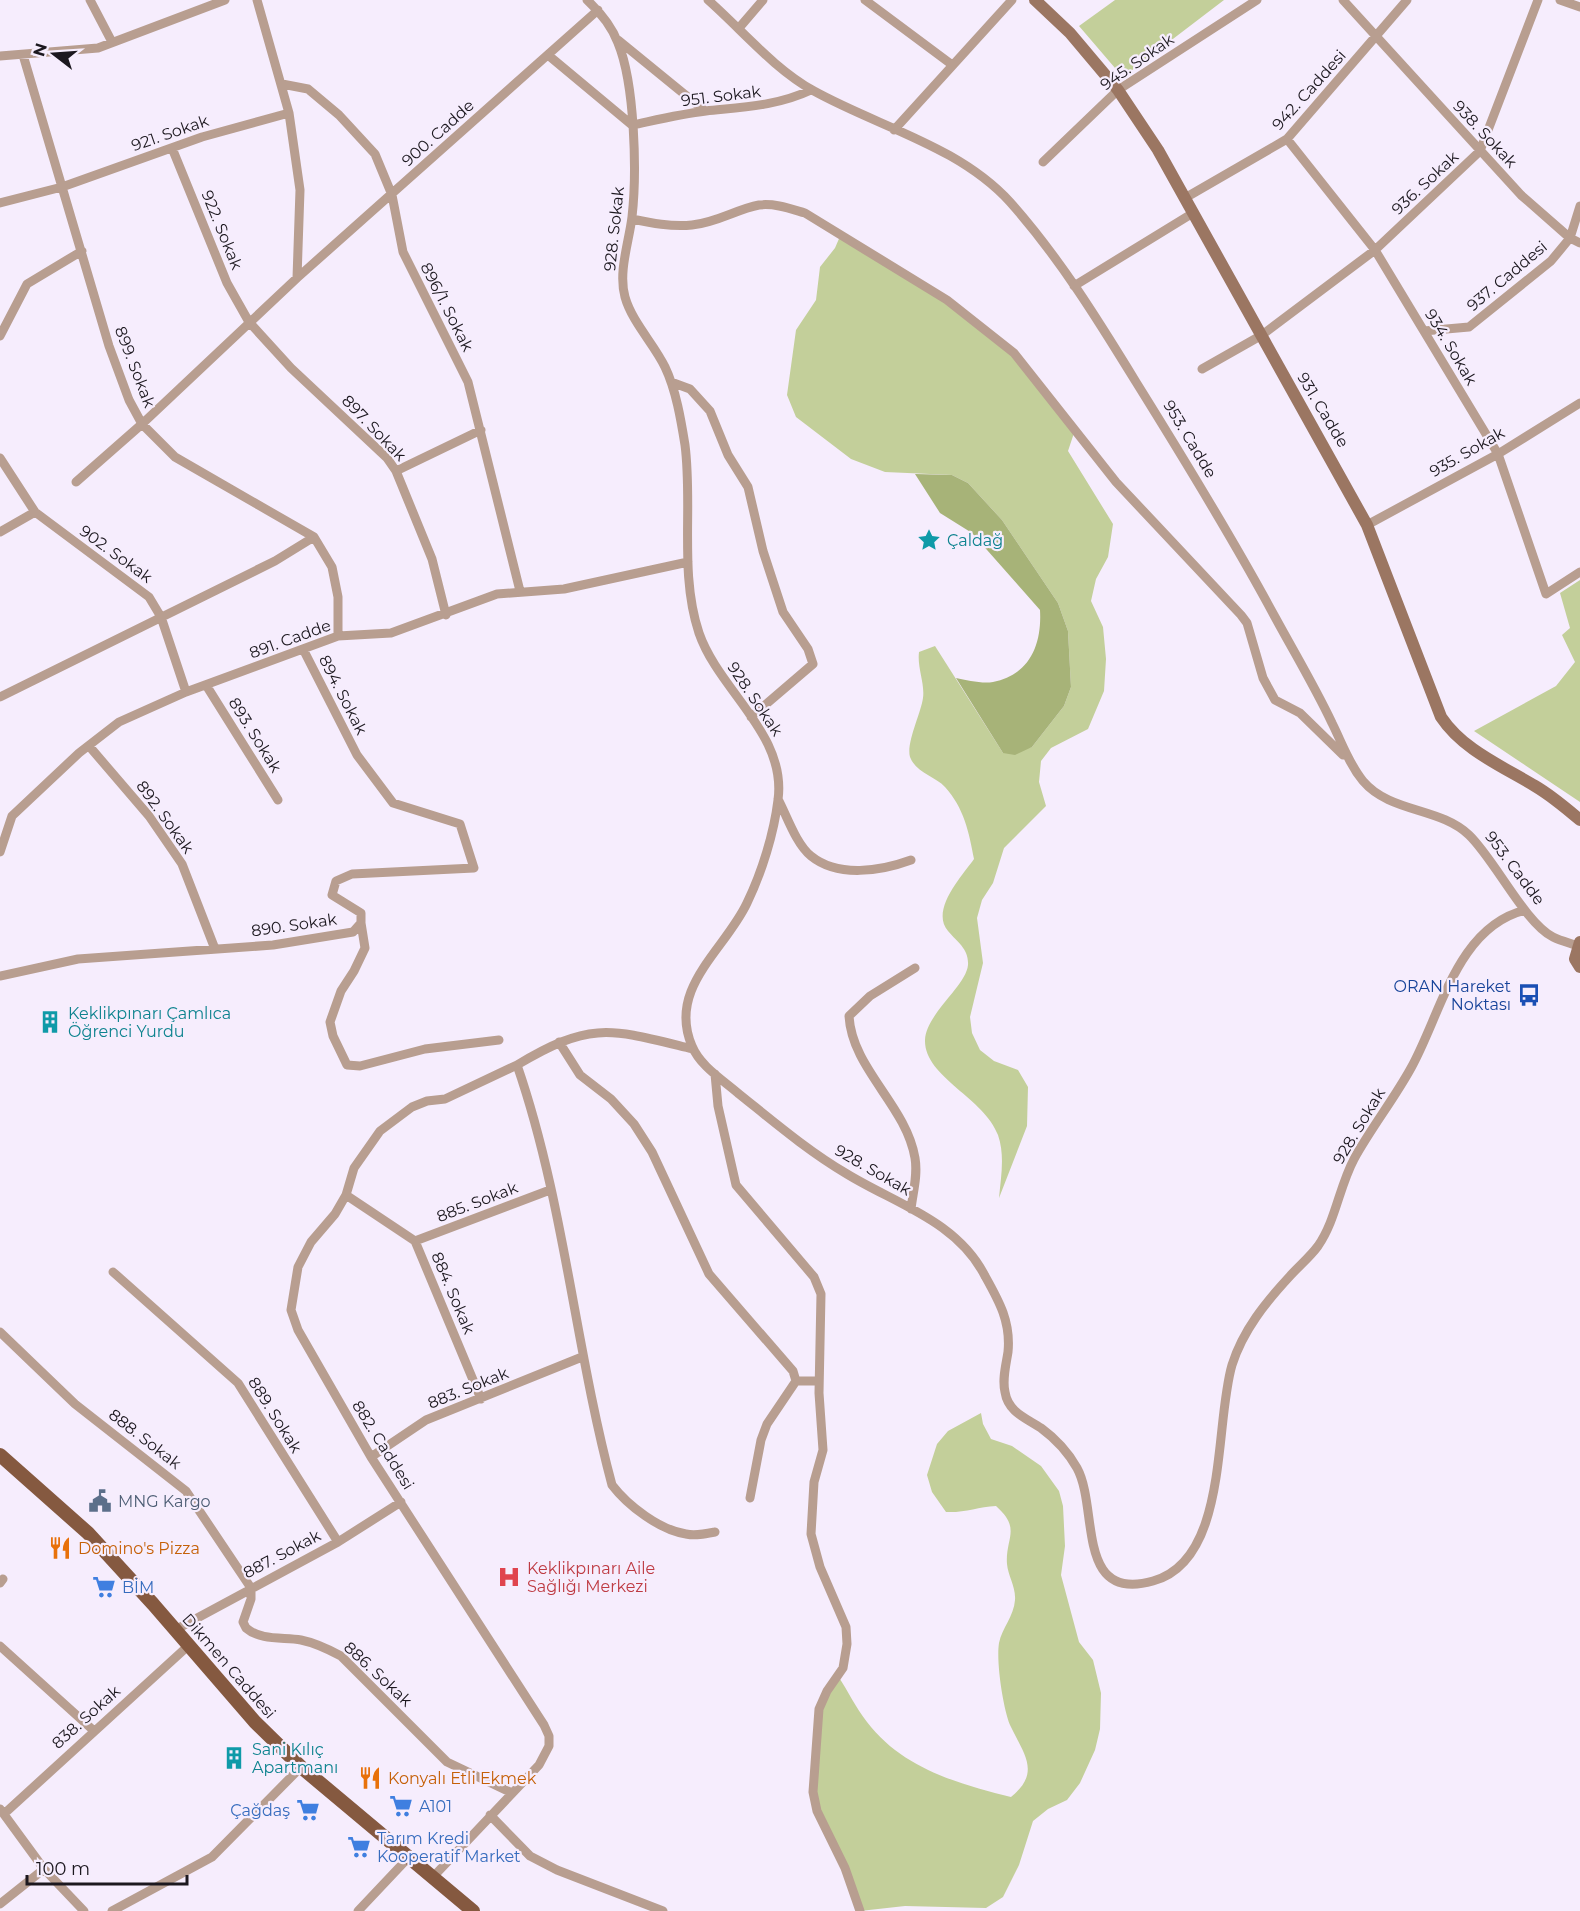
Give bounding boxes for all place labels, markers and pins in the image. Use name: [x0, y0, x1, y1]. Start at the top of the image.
place icon: Çaldağ: [916, 527, 942, 553]
place label: Çaldağ: [947, 531, 1003, 550]
place label: ORAN Hareket Noktası: [1394, 977, 1511, 1014]
bus stop icon: ORAN Hareket Noktası: [1516, 982, 1542, 1008]
place label: Keklikpınarı Çamlıca Öğrenci Yurdu: [68, 1004, 231, 1041]
building icon: Keklikpınarı Çamlıca Öğrenci Yurdu: [37, 1009, 63, 1035]
public building icon: MNG Kargo: [87, 1488, 113, 1514]
place label: MNG Kargo: [118, 1492, 211, 1511]
restaurant icon: Domino's Pizza: [47, 1535, 73, 1561]
place label: Domino's Pizza: [78, 1539, 200, 1558]
place label: Keklikpınarı Aile Sağlığı Merkezi: [527, 1559, 655, 1596]
hospital icon: Keklikpınarı Aile Sağlığı Merkezi: [496, 1564, 522, 1590]
supermarket icon: BİM: [91, 1574, 117, 1600]
place label: BİM: [122, 1578, 154, 1597]
place label: Sani Kılıç Apartmanı: [252, 1740, 338, 1777]
building icon: Sani Kılıç Apartmanı: [221, 1745, 247, 1771]
restaurant icon: Konyalı Etli Ekmek: [357, 1765, 383, 1791]
place label: Konyalı Etli Ekmek: [388, 1769, 537, 1788]
supermarket icon: A101: [388, 1793, 414, 1819]
supermarket icon: Çağdaş: [295, 1797, 321, 1823]
place label: A101: [419, 1797, 452, 1816]
place label: Çağdaş: [230, 1801, 290, 1820]
place label: Tarım Kredi Kooperatif Market: [377, 1829, 521, 1866]
supermarket icon: Tarım Kredi Kooperatif Market: [346, 1834, 372, 1860]

